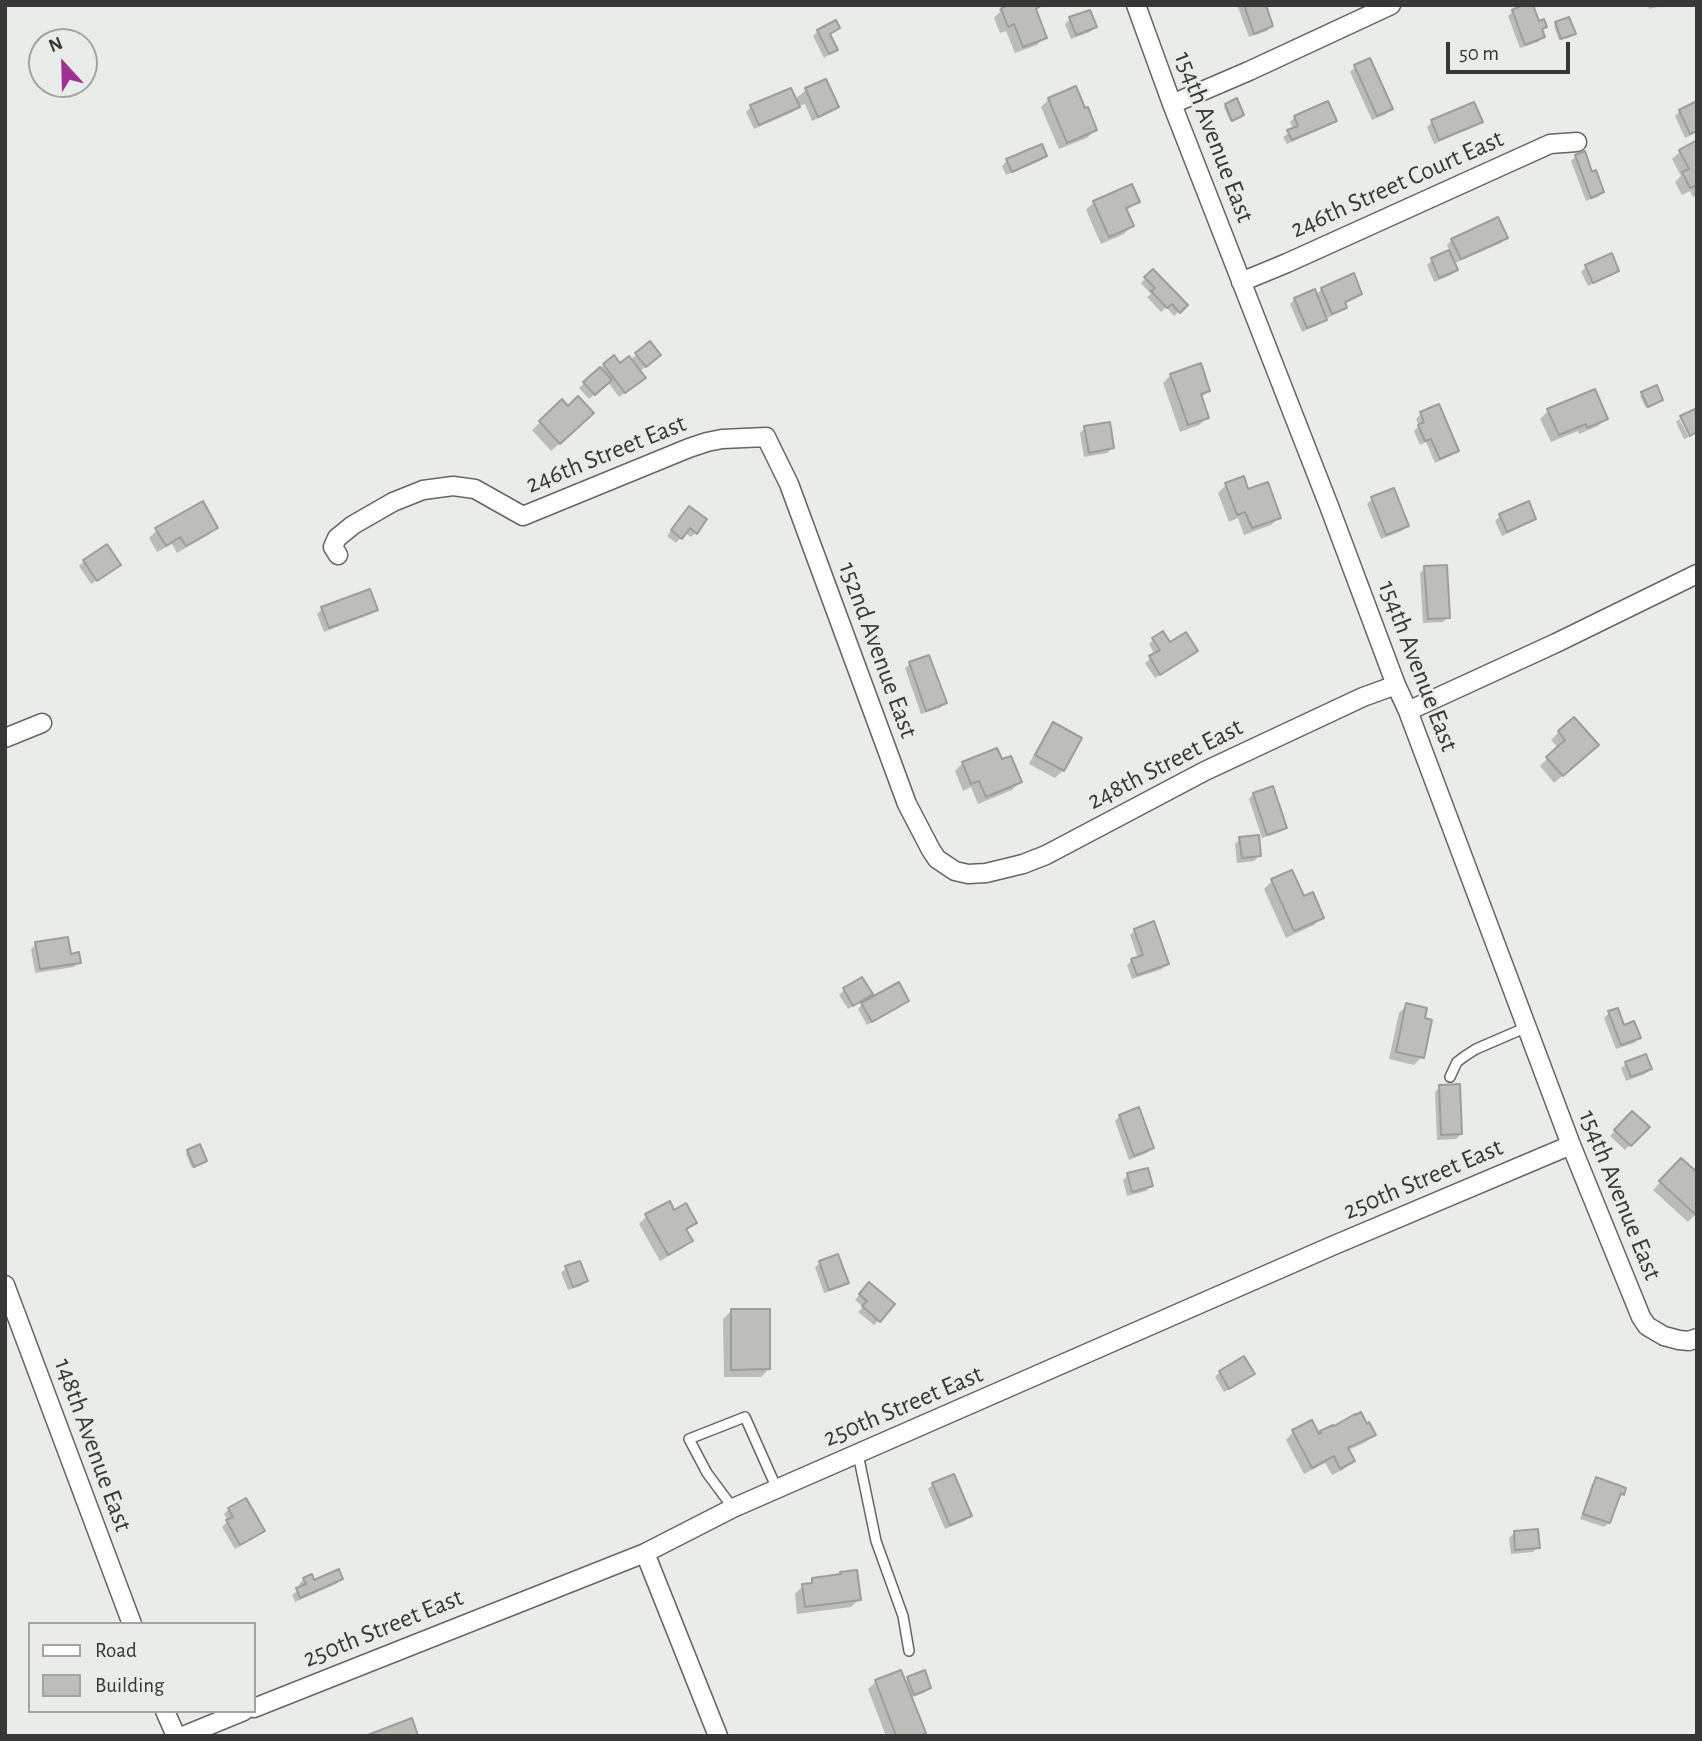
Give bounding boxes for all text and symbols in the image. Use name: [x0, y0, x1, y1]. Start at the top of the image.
north arrow: [28, 28, 98, 98]
scale bar: [1450, 28, 1574, 72]
text: N: [46, 34, 65, 56]
text: 50 m: [1459, 43, 1499, 64]
street label: 154th Avenue East: [1167, 47, 1261, 227]
street label: 246th Street Court East: [1286, 123, 1508, 245]
street label: 246th Street East: [521, 408, 691, 500]
street label: 152nd Avenue East: [832, 558, 924, 742]
street label: 154th Avenue East: [1371, 576, 1465, 756]
street label: 248th Street East: [1082, 711, 1248, 817]
street label: 154th Avenue East: [1572, 1106, 1668, 1284]
street label: 250th Street East: [1339, 1131, 1507, 1227]
street label: 148th Avenue East: [47, 1354, 139, 1536]
street label: 250th Street East: [819, 1358, 987, 1454]
street label: 250th Street East: [298, 1582, 468, 1674]
legend: [28, 1622, 256, 1713]
text: Road: [95, 1640, 137, 1661]
text: Building: [95, 1675, 164, 1696]

